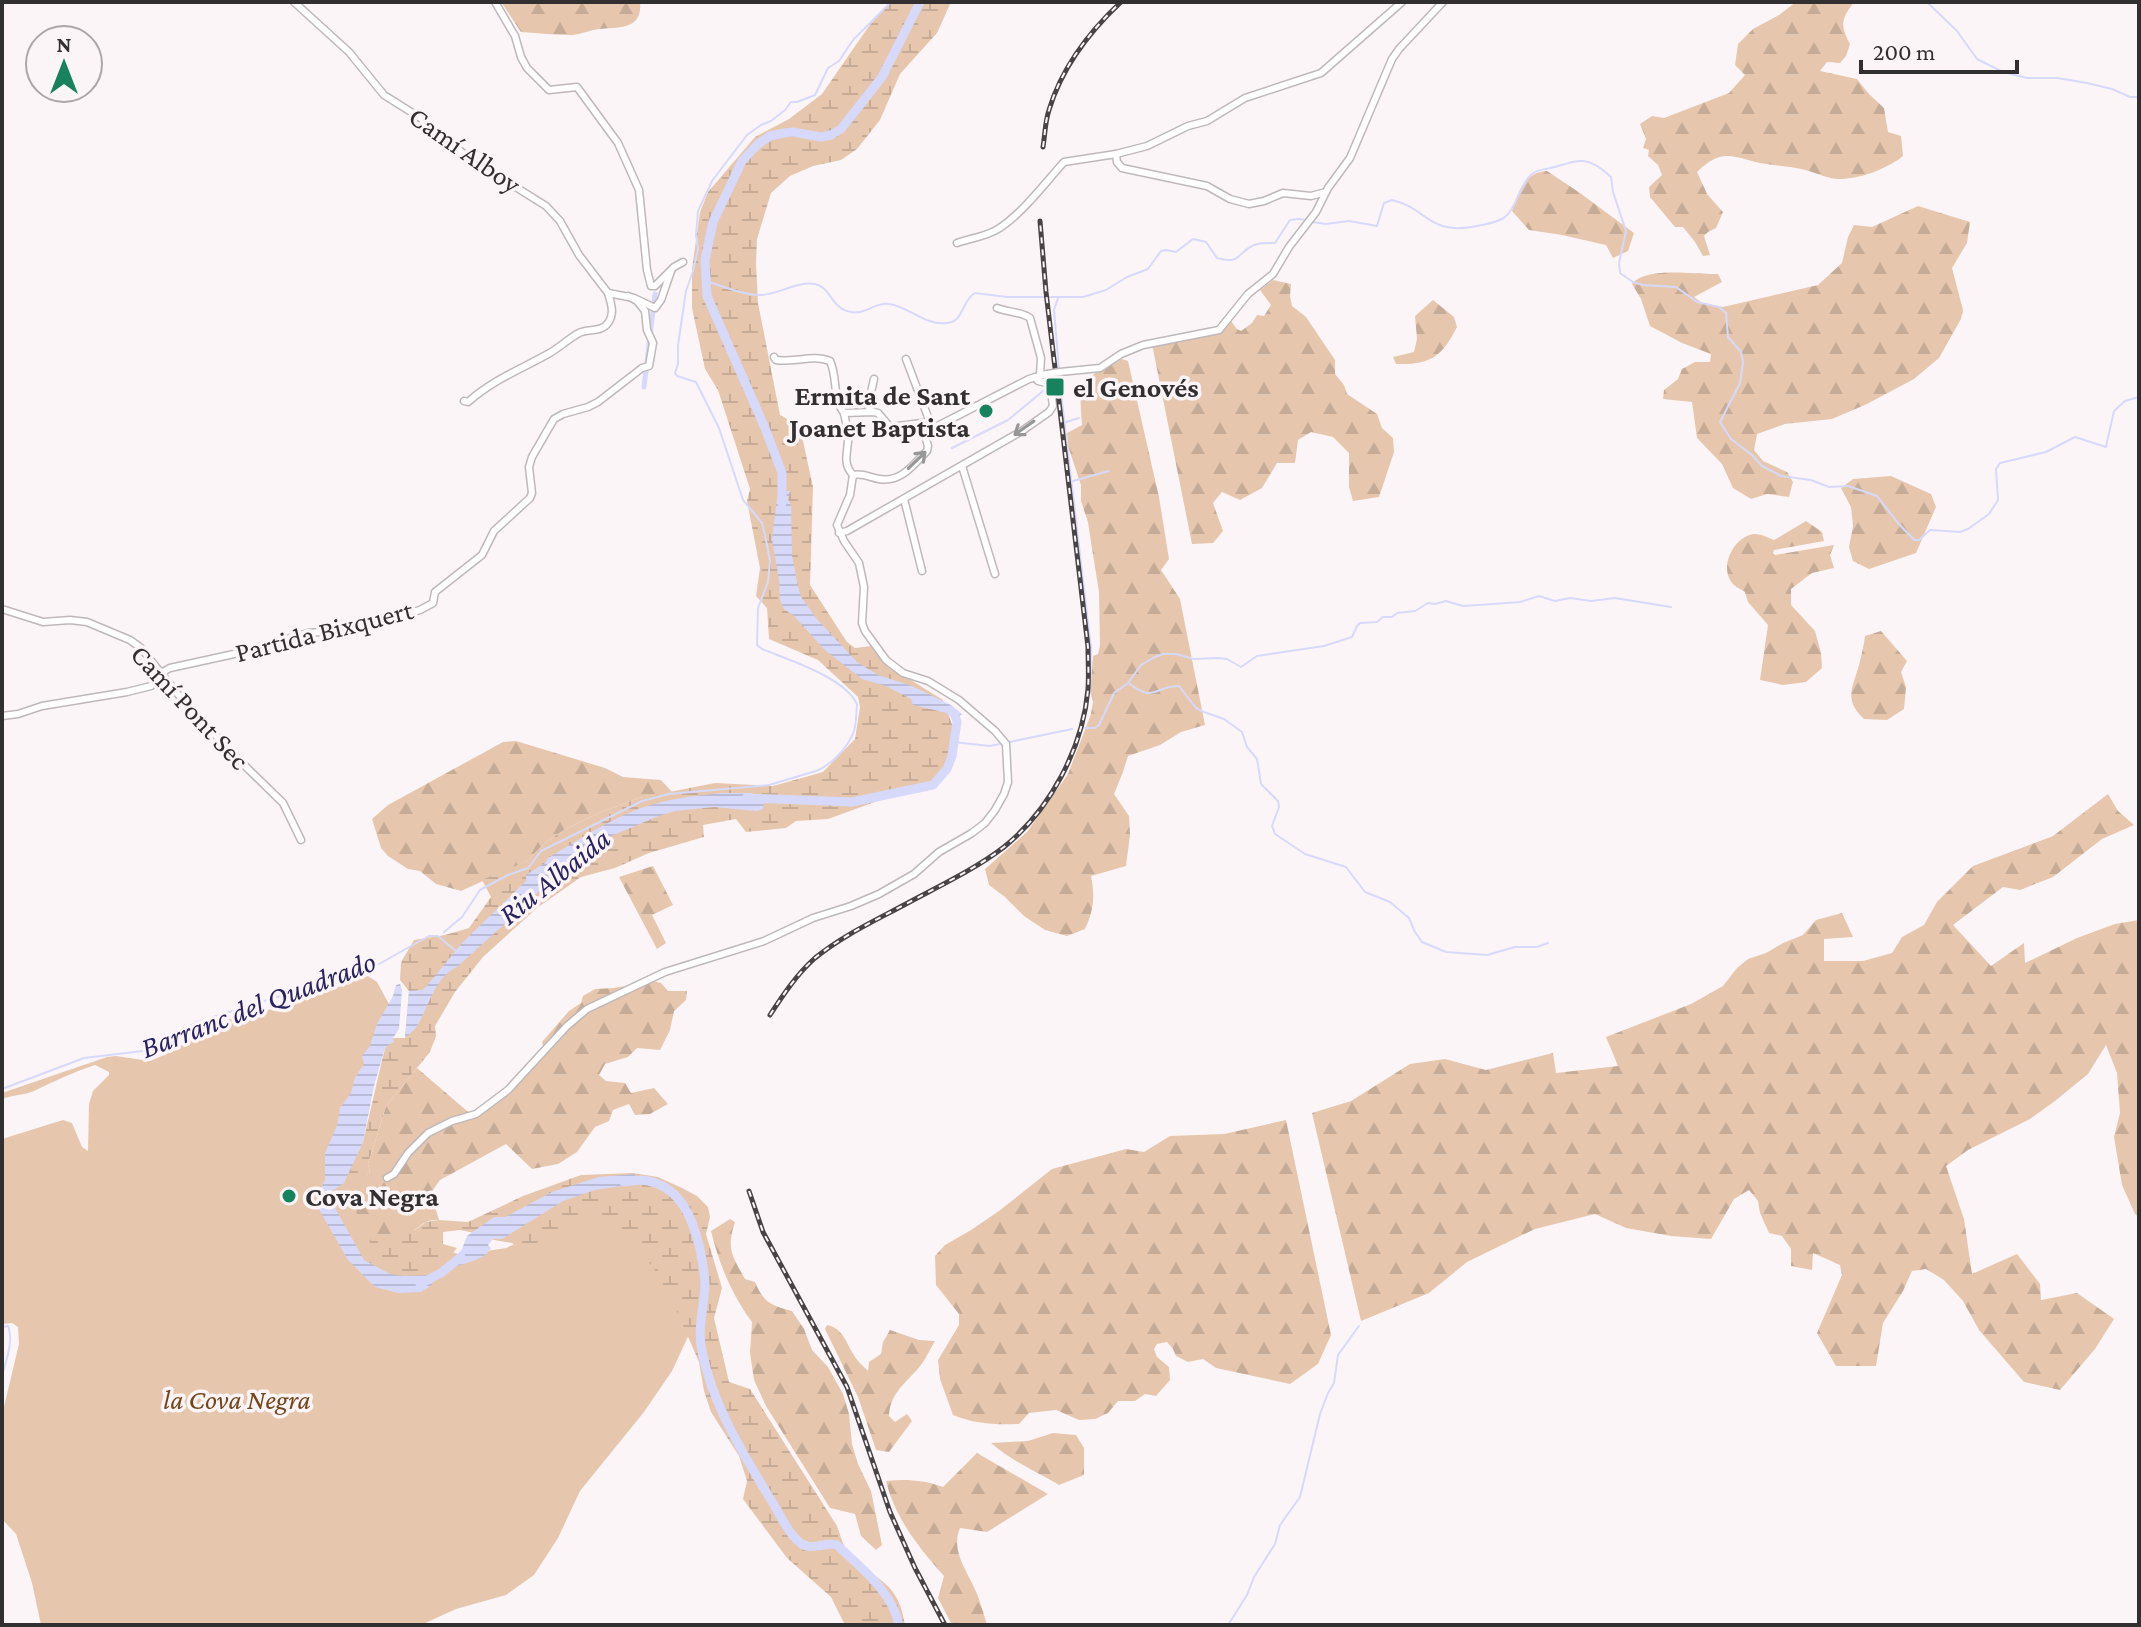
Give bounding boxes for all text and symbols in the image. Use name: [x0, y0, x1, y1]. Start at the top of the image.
north arrow: [24, 24, 104, 104]
scale bar: [1861, 24, 2017, 74]
text: N: [57, 32, 72, 57]
text: 200 m: [1873, 38, 1935, 65]
street label: Camí Alboy: [403, 100, 528, 200]
place label: el Genovés: [1073, 372, 1199, 403]
marker: el Genovés: [1044, 376, 1066, 398]
place label: Ermita de Sant Joanet Baptista: [786, 380, 971, 443]
marker: Ermita de Sant Joanet Baptista: [977, 402, 995, 420]
one-way arrow: [1014, 420, 1036, 436]
one-way arrow: [907, 451, 927, 470]
street label: Partida Bixquert: [232, 594, 417, 668]
street label: Camí Pont Sec: [125, 639, 256, 776]
water label: Riu Albaida: [492, 821, 616, 931]
water label: Barranc del Quadrado: [136, 944, 380, 1064]
place label: Cova Negra: [305, 1181, 439, 1212]
marker: Cova Negra: [280, 1187, 298, 1205]
park label: la Cova Negra: [163, 1384, 311, 1415]

